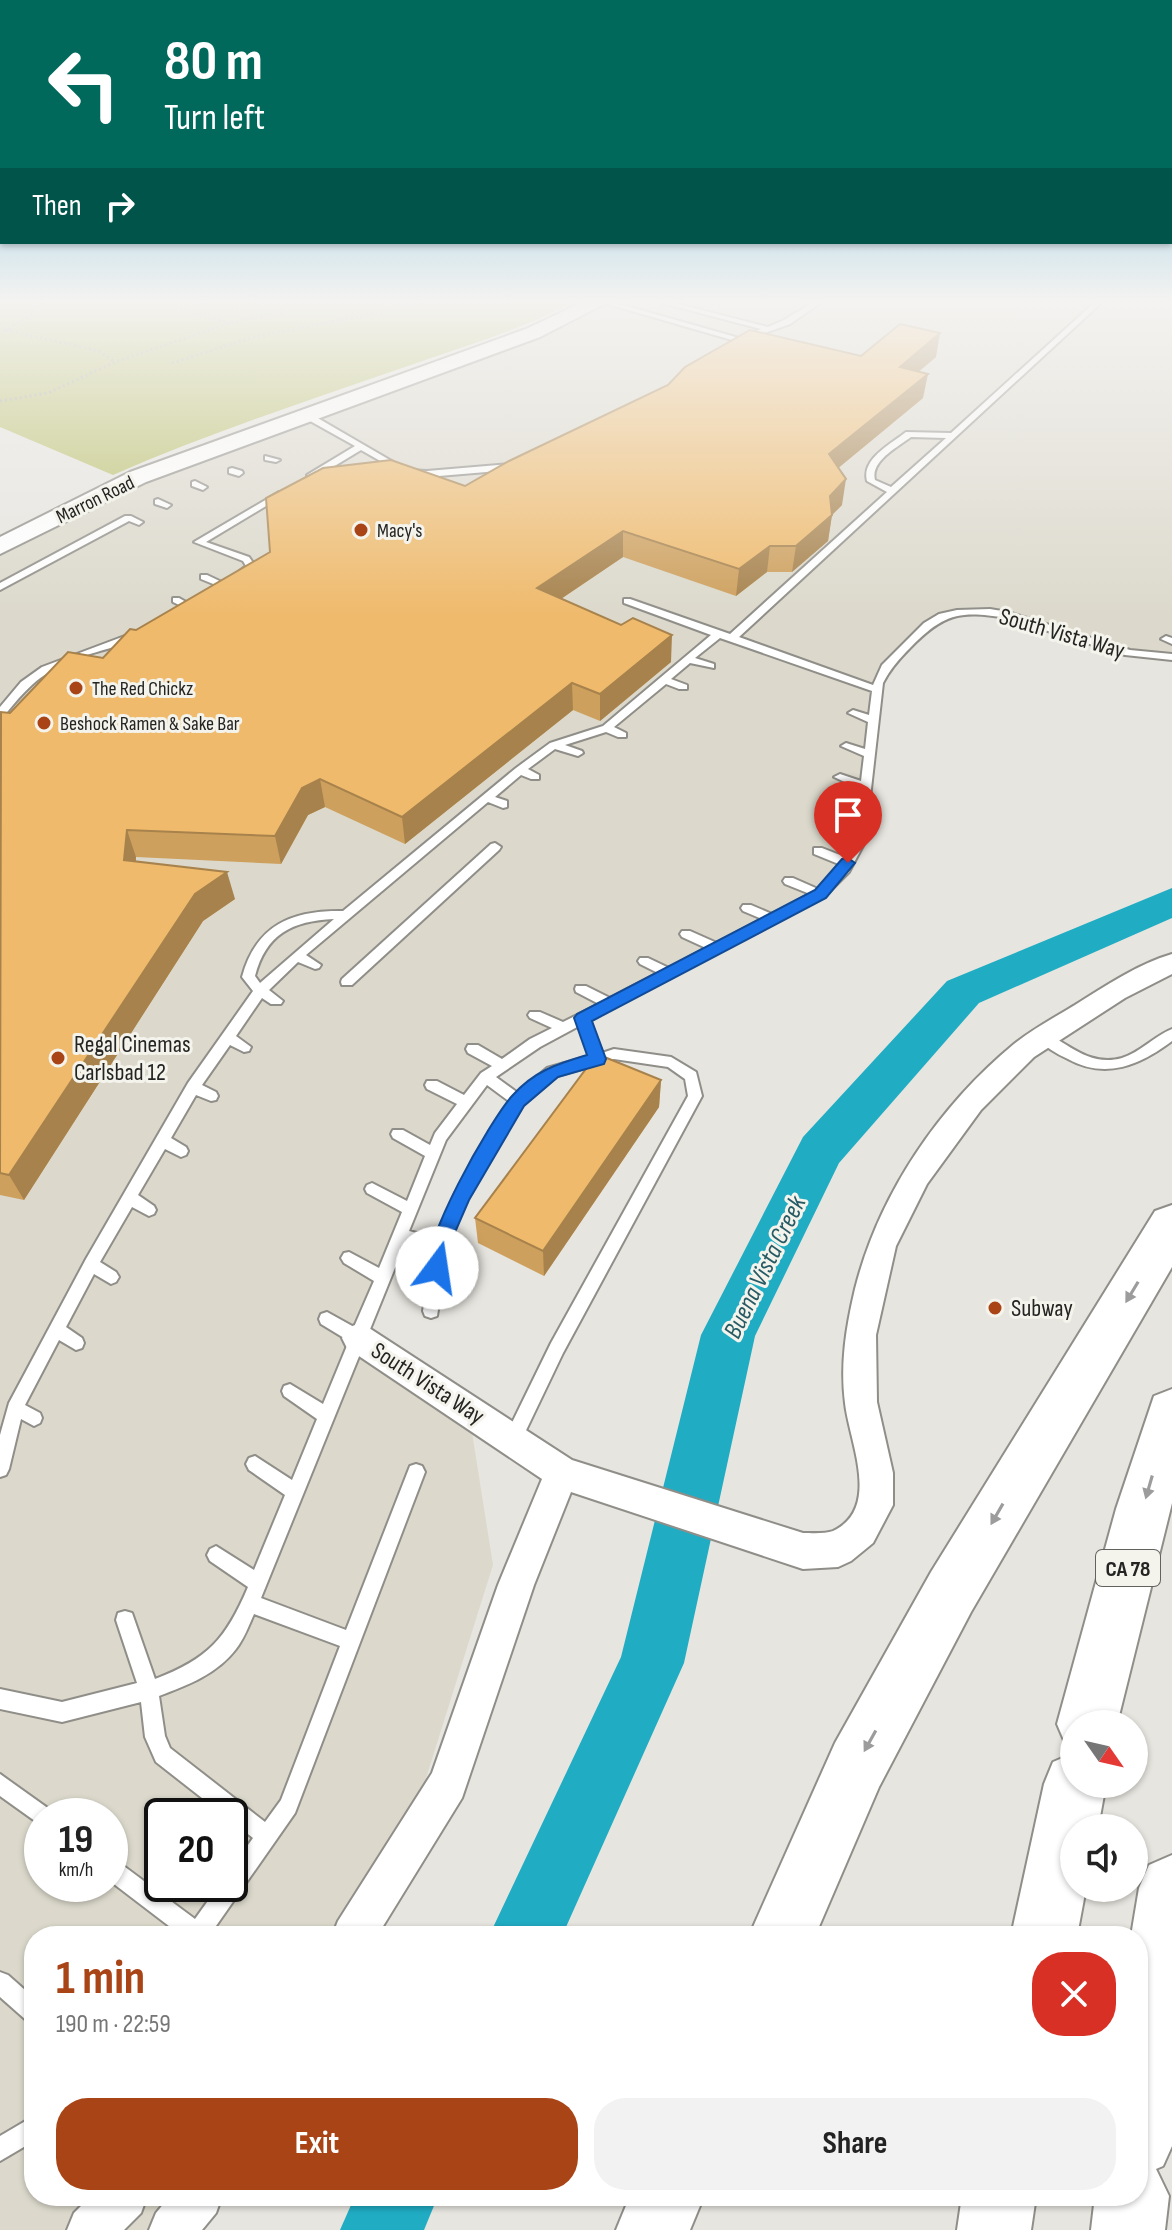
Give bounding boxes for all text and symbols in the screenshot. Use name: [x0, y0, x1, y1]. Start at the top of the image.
text: 80 m: [164, 29, 263, 96]
icon: left: [32, 32, 136, 136]
text: Turn left: [164, 97, 265, 140]
icon: right: [98, 184, 142, 228]
text: Then: [32, 188, 82, 224]
street label: Marron Road: [52, 471, 138, 529]
place label: Macy's: [377, 519, 423, 543]
marker: Macy's: [352, 521, 370, 539]
street label: South Vista Way: [996, 602, 1128, 665]
place label: The Red Chickz: [92, 677, 193, 701]
marker: The Red Chickz: [67, 679, 85, 697]
place label: Beshock Ramen & Sake Bar: [60, 712, 240, 736]
marker: Beshock Ramen & Sake Bar: [35, 714, 53, 732]
pin: [814, 781, 882, 863]
icon: arrive: [826, 793, 870, 837]
place label: Regal Cinemas Carlsbad 12: [74, 1030, 191, 1087]
marker: Regal Cinemas Carlsbad 12: [49, 1049, 67, 1067]
water label: Buena Vista Creek: [718, 1190, 814, 1344]
position arrow: [395, 1226, 479, 1310]
one-way arrow: [1125, 1281, 1139, 1303]
place label: Subway: [1011, 1294, 1073, 1323]
marker: Subway: [986, 1299, 1004, 1317]
street label: South Vista Way: [366, 1336, 490, 1431]
one-way arrow: [1142, 1476, 1155, 1500]
one-way arrow: [990, 1503, 1004, 1525]
road number: CA 78: [1096, 1550, 1160, 1586]
north arrow: [1060, 1710, 1148, 1798]
map controls: [1060, 1710, 1148, 1902]
one-way arrow: [864, 1730, 878, 1752]
speed limit sign: 20: [144, 1798, 248, 1902]
button: sound: [1060, 1814, 1148, 1902]
text: 19: [59, 1816, 93, 1864]
text: km/h: [59, 1858, 93, 1882]
text: 1 min: [56, 1950, 145, 2007]
button: close: [1032, 1952, 1116, 2036]
text: 190 m · 22:59: [56, 2009, 171, 2040]
button: Exit: [56, 2098, 578, 2190]
button: Share: [594, 2098, 1116, 2190]

